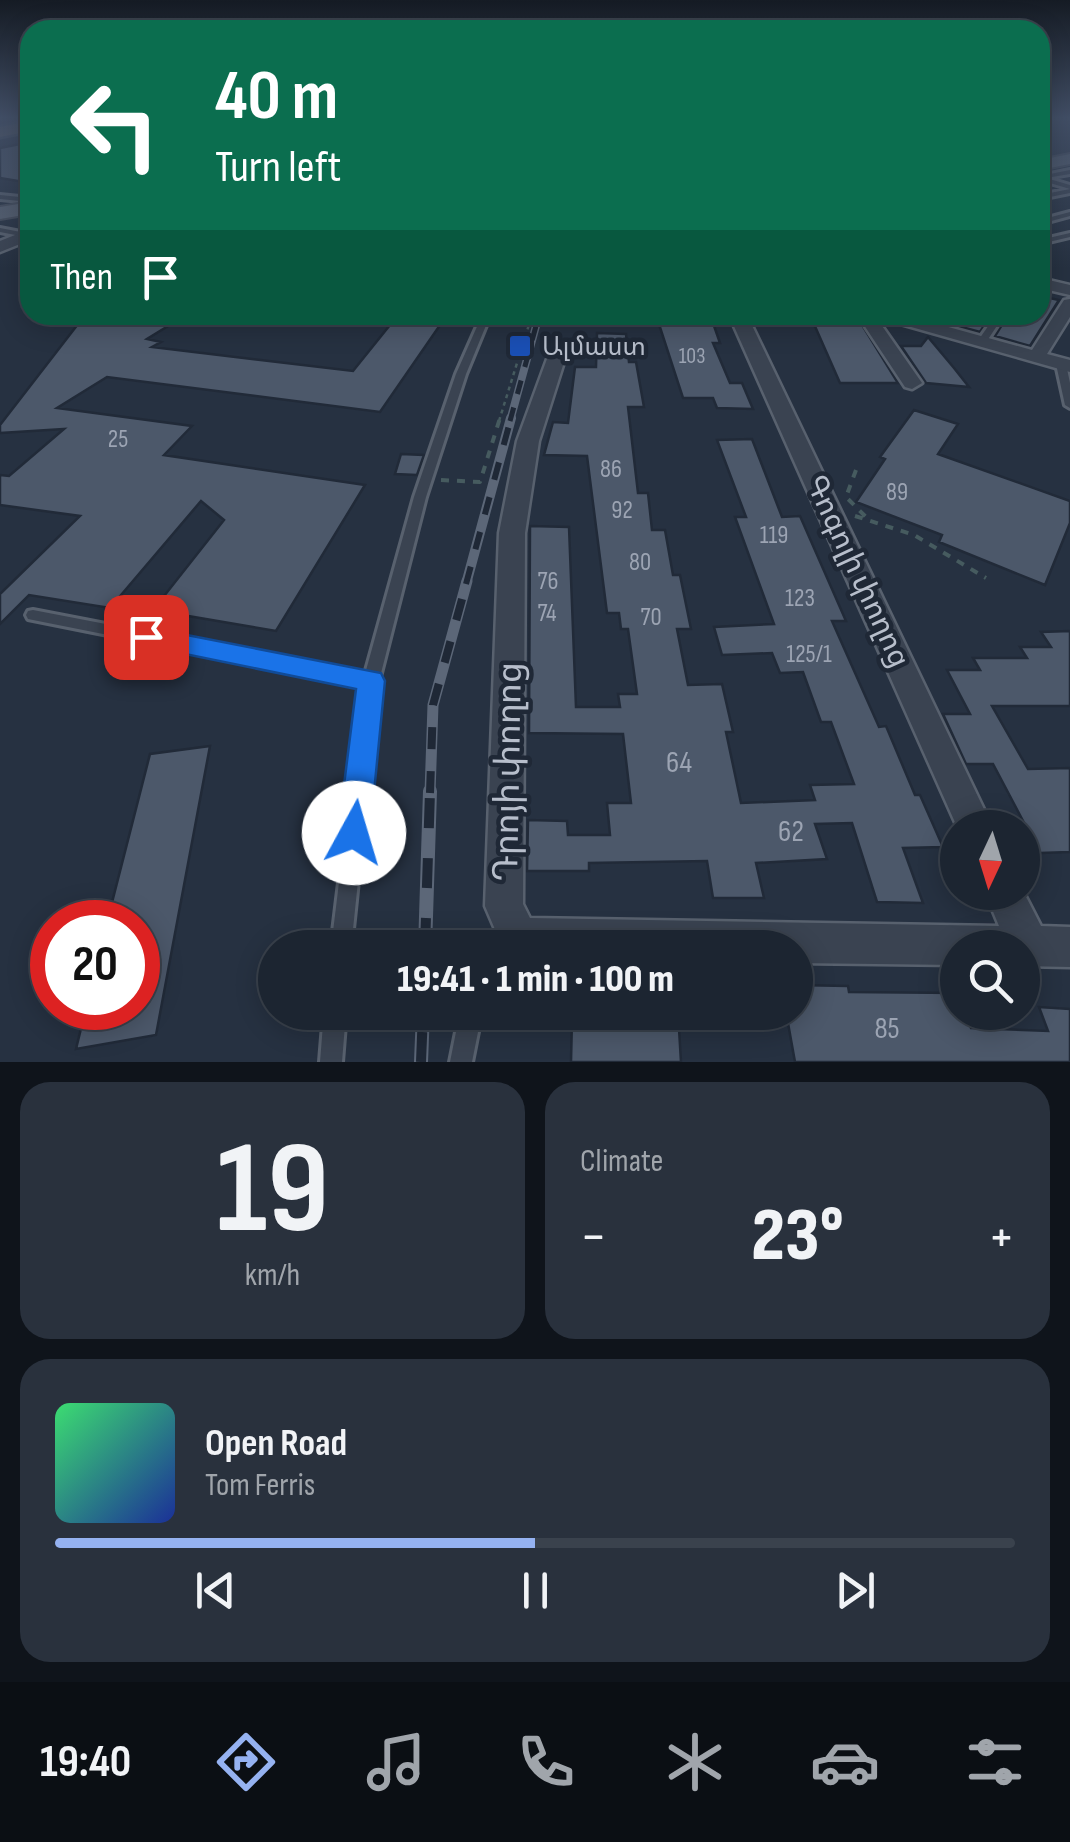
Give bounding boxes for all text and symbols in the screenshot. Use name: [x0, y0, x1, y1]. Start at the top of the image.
text: 40 m: [215, 55, 338, 139]
icon: left: [50, 60, 180, 190]
text: Turn left: [215, 140, 341, 195]
icon: arrive: [133, 250, 188, 305]
text: Then: [50, 255, 113, 300]
place label: Ալմաստ: [542, 332, 646, 363]
marker: Ալմաստ: [507, 333, 533, 359]
house number: 103: [679, 343, 705, 370]
house number: 25: [108, 424, 128, 455]
house number: 86: [600, 454, 622, 485]
street label: Գոգոլի փողոց: [797, 470, 917, 673]
house number: 89: [886, 477, 908, 508]
house number: 92: [611, 495, 633, 526]
house number: 119: [760, 520, 788, 551]
house number: 80: [629, 547, 651, 578]
house number: 76: [538, 566, 558, 597]
house number: 123: [785, 583, 815, 614]
pin: [104, 595, 189, 680]
house number: 74: [537, 598, 557, 629]
house number: 70: [640, 602, 662, 633]
icon: arrive: [119, 610, 174, 665]
house number: 125/1: [786, 639, 832, 670]
street label: Դրոյի փողոց: [485, 662, 532, 882]
house number: 64: [666, 745, 692, 781]
position arrow: [302, 781, 406, 885]
north arrow: [940, 810, 1040, 910]
map controls: [940, 810, 1040, 1030]
house number: 62: [778, 814, 804, 850]
speed limit sign: 20: [30, 900, 160, 1030]
button: search: [940, 930, 1040, 1030]
text: 19:41 · 1 min · 100 m: [397, 957, 674, 1002]
house number: 85: [874, 1011, 900, 1047]
text: 19: [216, 1113, 329, 1269]
text: Climate: [580, 1142, 663, 1181]
text: 23°: [751, 1191, 844, 1282]
text: −: [580, 1204, 607, 1271]
text: +: [988, 1204, 1015, 1271]
text: km/h: [245, 1256, 300, 1295]
text: Open Road: [205, 1421, 347, 1466]
text: Tom Ferris: [205, 1466, 315, 1505]
icon: previous: [188, 1563, 243, 1618]
icon: pause: [508, 1563, 563, 1618]
icon: next: [828, 1563, 883, 1618]
icon: directions: [211, 1727, 281, 1797]
icon: music: [361, 1727, 431, 1797]
icon: phone: [511, 1727, 581, 1797]
icon: climate: [660, 1727, 730, 1797]
icon: car: [810, 1727, 880, 1797]
icon: filters: [960, 1727, 1030, 1797]
text: 19:40: [40, 1735, 131, 1790]

